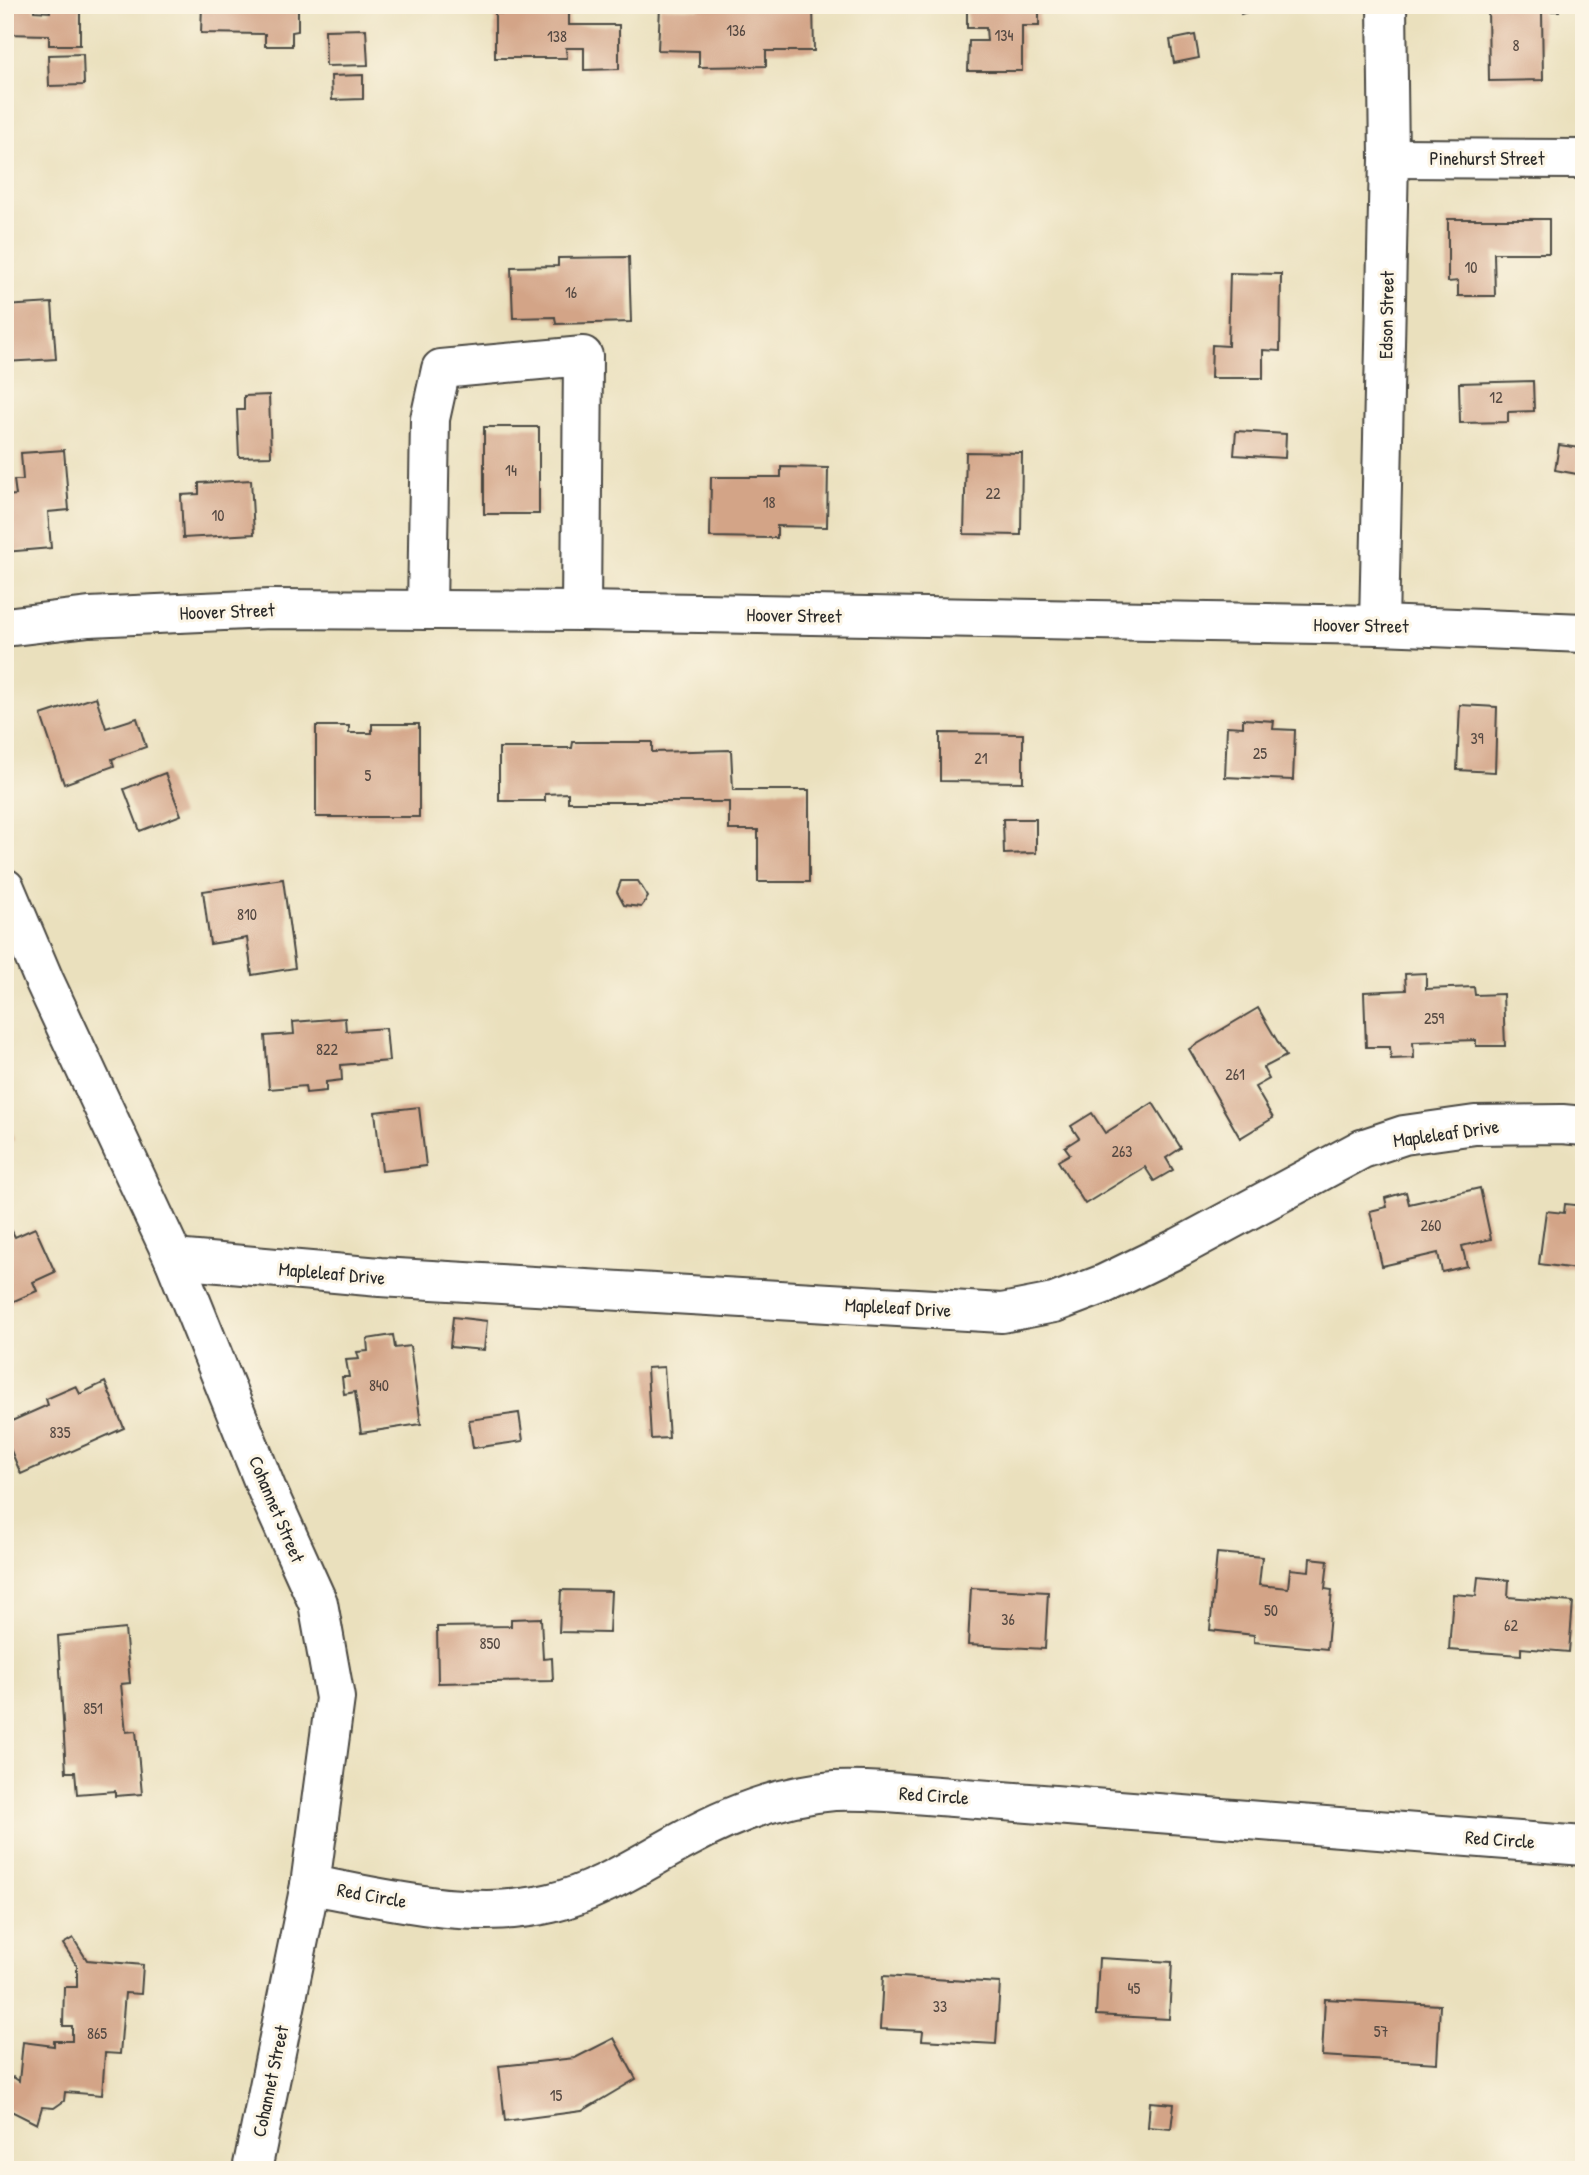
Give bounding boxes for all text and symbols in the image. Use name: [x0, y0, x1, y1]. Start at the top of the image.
house number: 136: [726, 19, 746, 41]
house number: 134: [995, 24, 1013, 46]
house number: 138: [547, 25, 567, 47]
house number: 8: [1513, 34, 1520, 56]
street label: Pinehurst Street: [1430, 145, 1545, 171]
house number: 10: [1465, 256, 1477, 278]
street label: Edson Street: [1372, 270, 1400, 359]
house number: 16: [565, 281, 577, 303]
house number: 12: [1489, 386, 1503, 408]
house number: 14: [505, 459, 517, 481]
house number: 22: [986, 482, 1001, 504]
house number: 18: [763, 491, 775, 513]
house number: 10: [212, 504, 224, 526]
street label: Hoover Street: [179, 596, 276, 626]
street label: Hoover Street: [746, 601, 842, 629]
street label: Hoover Street: [1313, 611, 1409, 639]
house number: 39: [1470, 727, 1484, 749]
house number: 25: [1253, 742, 1267, 764]
house number: 21: [974, 747, 988, 769]
house number: 5: [365, 764, 372, 786]
house number: 810: [237, 903, 257, 925]
house number: 259: [1424, 1007, 1444, 1029]
house number: 822: [316, 1038, 338, 1060]
house number: 261: [1225, 1063, 1245, 1085]
street label: Mapleleaf Drive: [1391, 1113, 1501, 1153]
house number: 263: [1111, 1140, 1133, 1162]
house number: 260: [1420, 1214, 1442, 1236]
street label: Mapleleaf Drive: [278, 1255, 387, 1291]
street label: Mapleleaf Drive: [844, 1291, 952, 1323]
house number: 840: [369, 1374, 389, 1396]
house number: 835: [50, 1421, 71, 1443]
street label: Cohannet Street: [243, 1452, 311, 1567]
house number: 50: [1264, 1599, 1278, 1621]
house number: 36: [1001, 1608, 1015, 1630]
house number: 62: [1504, 1614, 1518, 1636]
house number: 850: [480, 1632, 500, 1654]
house number: 851: [83, 1697, 103, 1719]
street label: Red Circle: [898, 1780, 970, 1810]
street label: Red Circle: [1464, 1824, 1536, 1854]
street label: Red Circle: [335, 1876, 409, 1914]
house number: 45: [1128, 1977, 1141, 1999]
house number: 33: [933, 1995, 947, 2017]
house number: 57: [1374, 2020, 1388, 2042]
house number: 865: [87, 2022, 107, 2044]
street label: Cohannet Street: [245, 2022, 295, 2139]
house number: 15: [550, 2084, 563, 2106]

